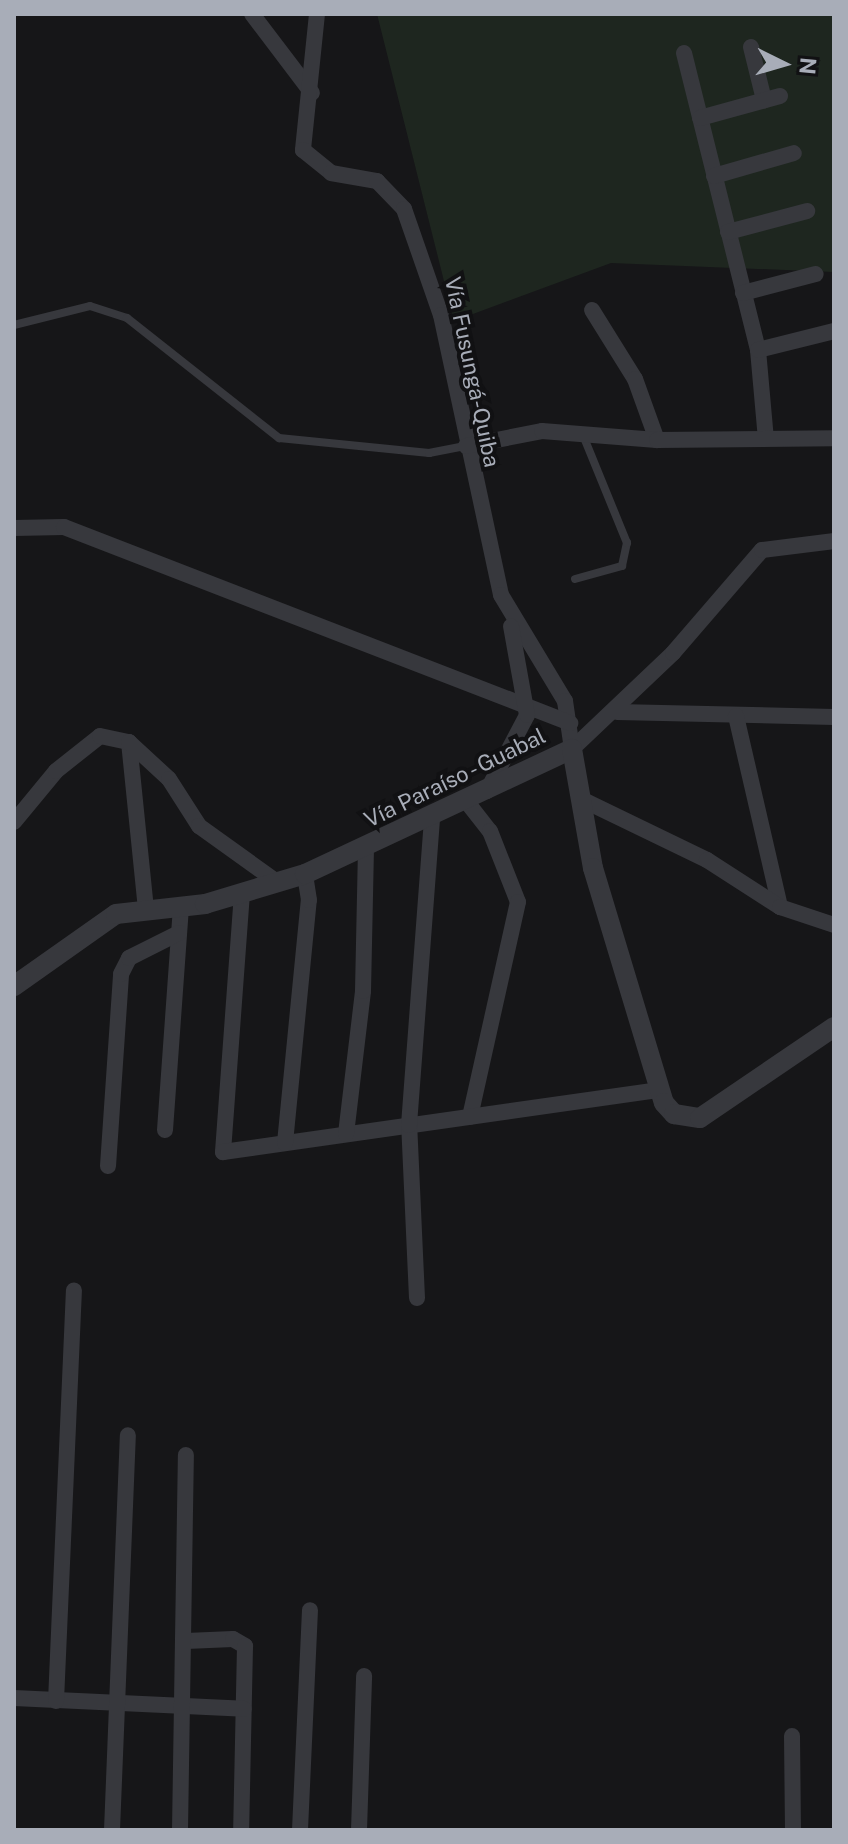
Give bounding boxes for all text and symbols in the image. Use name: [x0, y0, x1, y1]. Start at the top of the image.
north arrow: [744, 24, 824, 104]
text: N: [794, 56, 822, 76]
street label: Vía Fusungá-Quiba: [439, 274, 505, 470]
street label: Vía Paraíso - Guabal: [357, 721, 553, 835]

